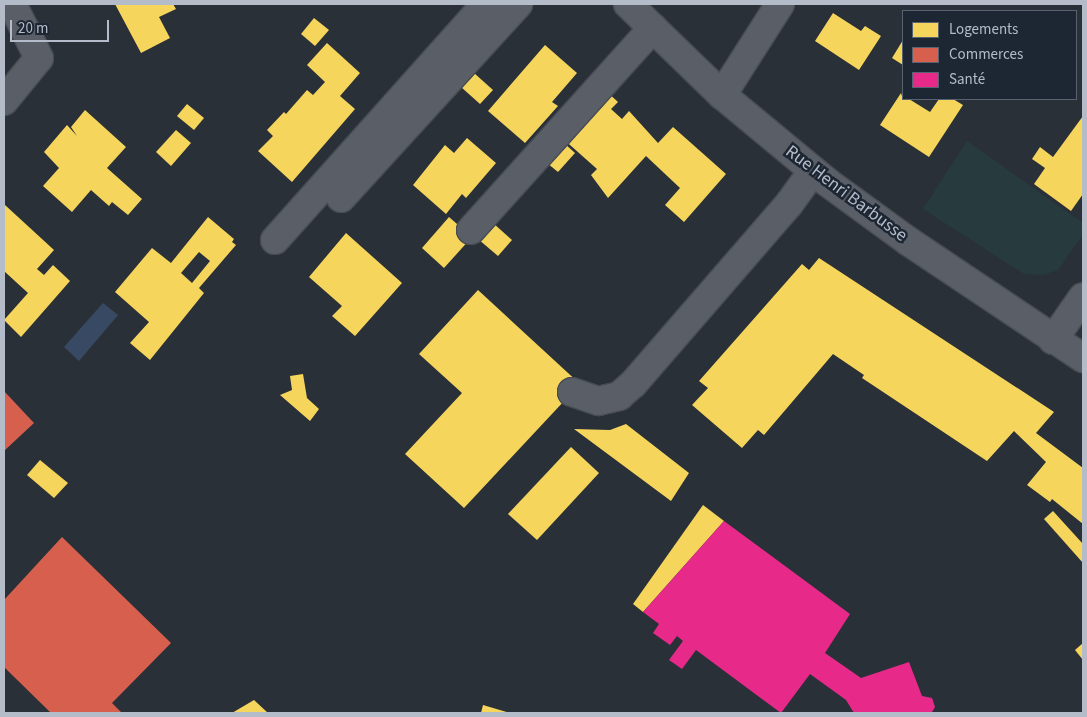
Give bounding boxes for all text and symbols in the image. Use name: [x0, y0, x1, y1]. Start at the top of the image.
scale bar: [12, 10, 111, 42]
legend: [902, 10, 1077, 100]
text: 20 m: [18, 18, 48, 39]
text: Logements: [949, 19, 1018, 40]
text: Commerces: [949, 44, 1023, 65]
text: Santé: [949, 69, 985, 90]
street label: Rue Henri Barbusse: [781, 141, 911, 247]

